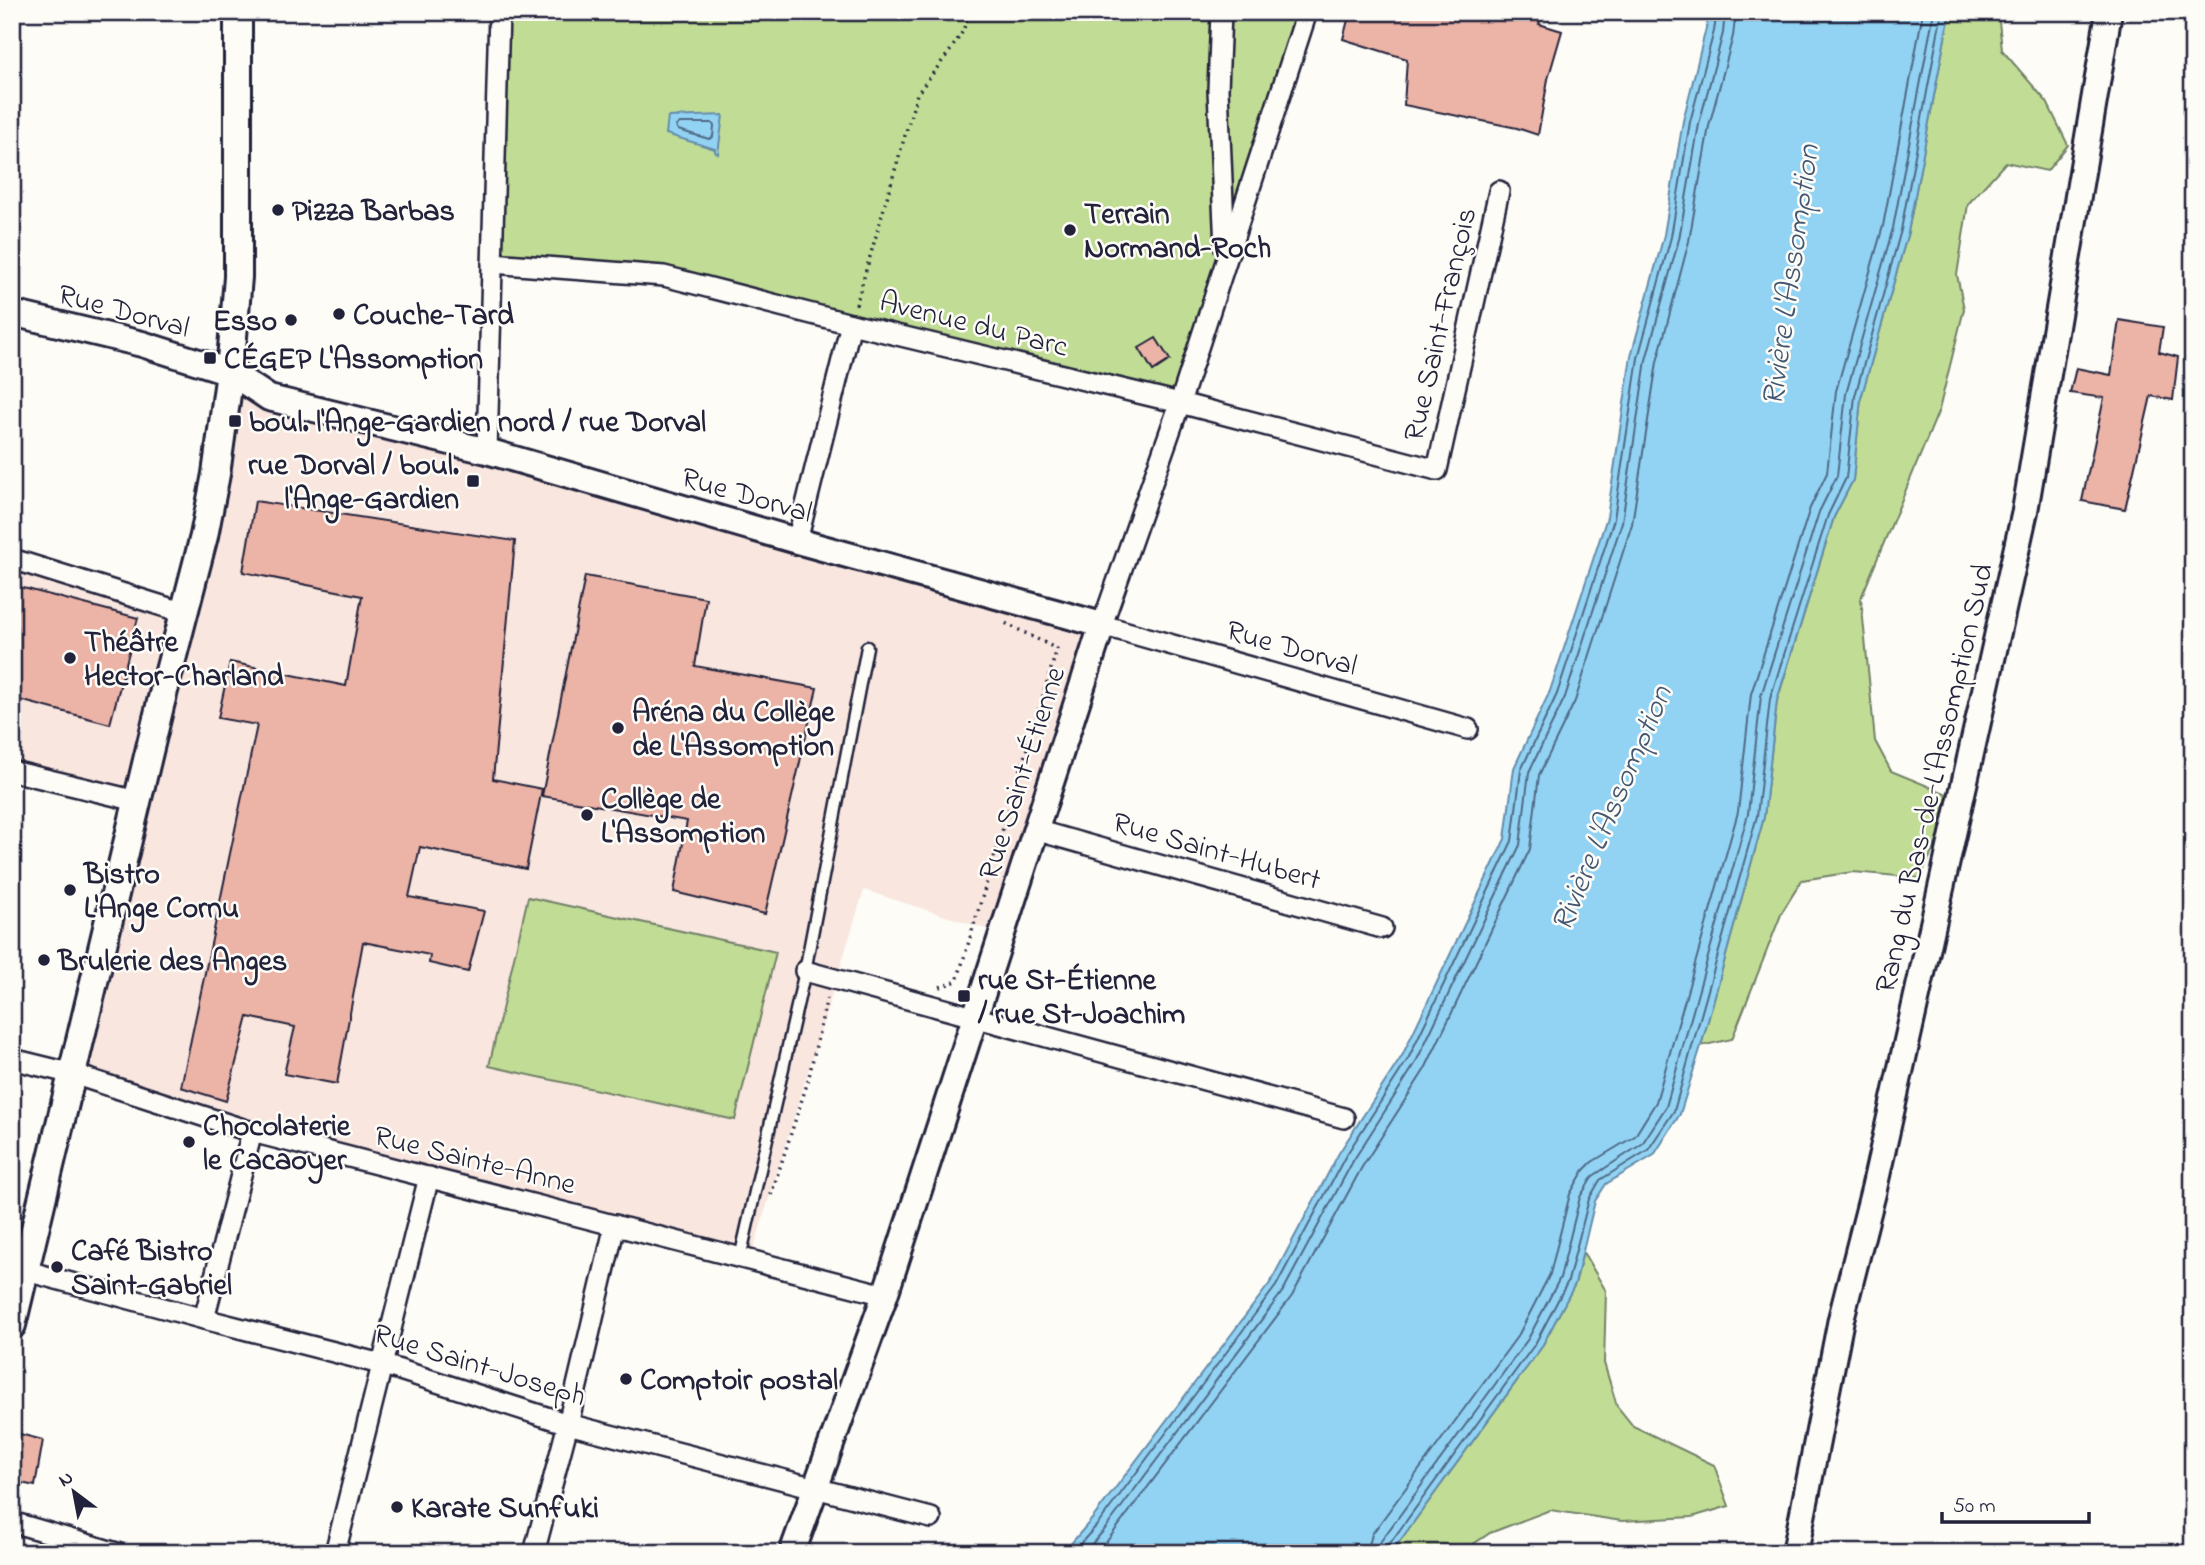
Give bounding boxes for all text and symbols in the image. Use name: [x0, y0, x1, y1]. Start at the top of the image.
water label: Rivière L'Assomption: [1751, 141, 1834, 409]
place label: Pizza Barbas: [292, 191, 455, 235]
place label: Terrain Normand-Roch: [1084, 194, 1271, 272]
marker: Pizza Barbas: [270, 202, 286, 218]
street label: Rue Saint-François: [1394, 204, 1490, 446]
marker: Terrain Normand-Roch: [1062, 222, 1078, 238]
street label: Rue Dorval: [53, 274, 194, 352]
street label: Avenue du Parc: [874, 281, 1073, 371]
place label: Couche-Tard: [353, 295, 514, 339]
place label: Esso: [213, 301, 277, 345]
marker: Couche-Tard: [331, 306, 347, 322]
marker: Esso: [283, 312, 299, 328]
place label: CÉGEP L'Assomption: [224, 339, 483, 383]
marker: CÉGEP L'Assomption: [202, 350, 218, 366]
place label: boul. l'Ange-Gardien nord / rue Dorval: [249, 402, 706, 447]
marker: boul. l'Ange-Gardien nord / rue Dorval: [227, 413, 243, 429]
place label: rue Dorval / boul. l'Ange-Gardien: [248, 445, 459, 524]
street label: Rue Dorval: [676, 457, 817, 537]
marker: rue Dorval / boul. l'Ange-Gardien: [465, 473, 481, 489]
street label: Rang du Bas-de-L'Assomption Sud: [1865, 559, 2007, 998]
street label: Rue Dorval: [1221, 610, 1362, 690]
place label: Théâtre Hector-Charland: [84, 622, 284, 700]
marker: Théâtre Hector-Charland: [62, 650, 78, 666]
street label: Rue Saint-Étienne: [969, 661, 1079, 886]
water label: Rivière L'Assomption: [1540, 678, 1687, 940]
place label: Aréna du Collège de L'Assomption: [632, 692, 836, 770]
marker: Aréna du Collège de L'Assomption: [610, 720, 626, 736]
place label: Collège de L'Assomption: [601, 779, 766, 857]
street label: Rue Saint-Hubert: [1107, 802, 1325, 904]
marker: Collège de L'Assomption: [579, 807, 595, 823]
place label: Bistro L'Ange Cornu: [82, 854, 239, 933]
marker: Bistro L'Ange Cornu: [62, 882, 78, 898]
place label: Brulerie des Anges: [56, 941, 287, 986]
marker: Brulerie des Anges: [36, 952, 52, 968]
place label: rue St-Étienne / rue St-Joachim: [977, 960, 1185, 1038]
marker: rue St-Étienne / rue St-Joachim: [956, 988, 972, 1004]
place label: Chocolaterie le Cacaoyer: [203, 1106, 352, 1184]
street label: Rue Sainte-Anne: [369, 1116, 580, 1208]
marker: Chocolaterie le Cacaoyer: [181, 1134, 197, 1150]
place label: Café Bistro Saint-Gabriel: [71, 1231, 232, 1309]
marker: Café Bistro Saint-Gabriel: [49, 1259, 65, 1275]
street label: Rue Saint-Joseph: [367, 1314, 591, 1420]
place label: Comptoir postal: [640, 1360, 838, 1404]
marker: Comptoir postal: [618, 1371, 634, 1387]
north arrow: [38, 1456, 108, 1526]
text: N: [54, 1465, 79, 1495]
scale bar: [1942, 1481, 2090, 1525]
place label: Karate Sunfuki: [411, 1488, 599, 1532]
text: 50 m: [1953, 1492, 1996, 1522]
marker: Karate Sunfuki: [389, 1499, 405, 1515]

